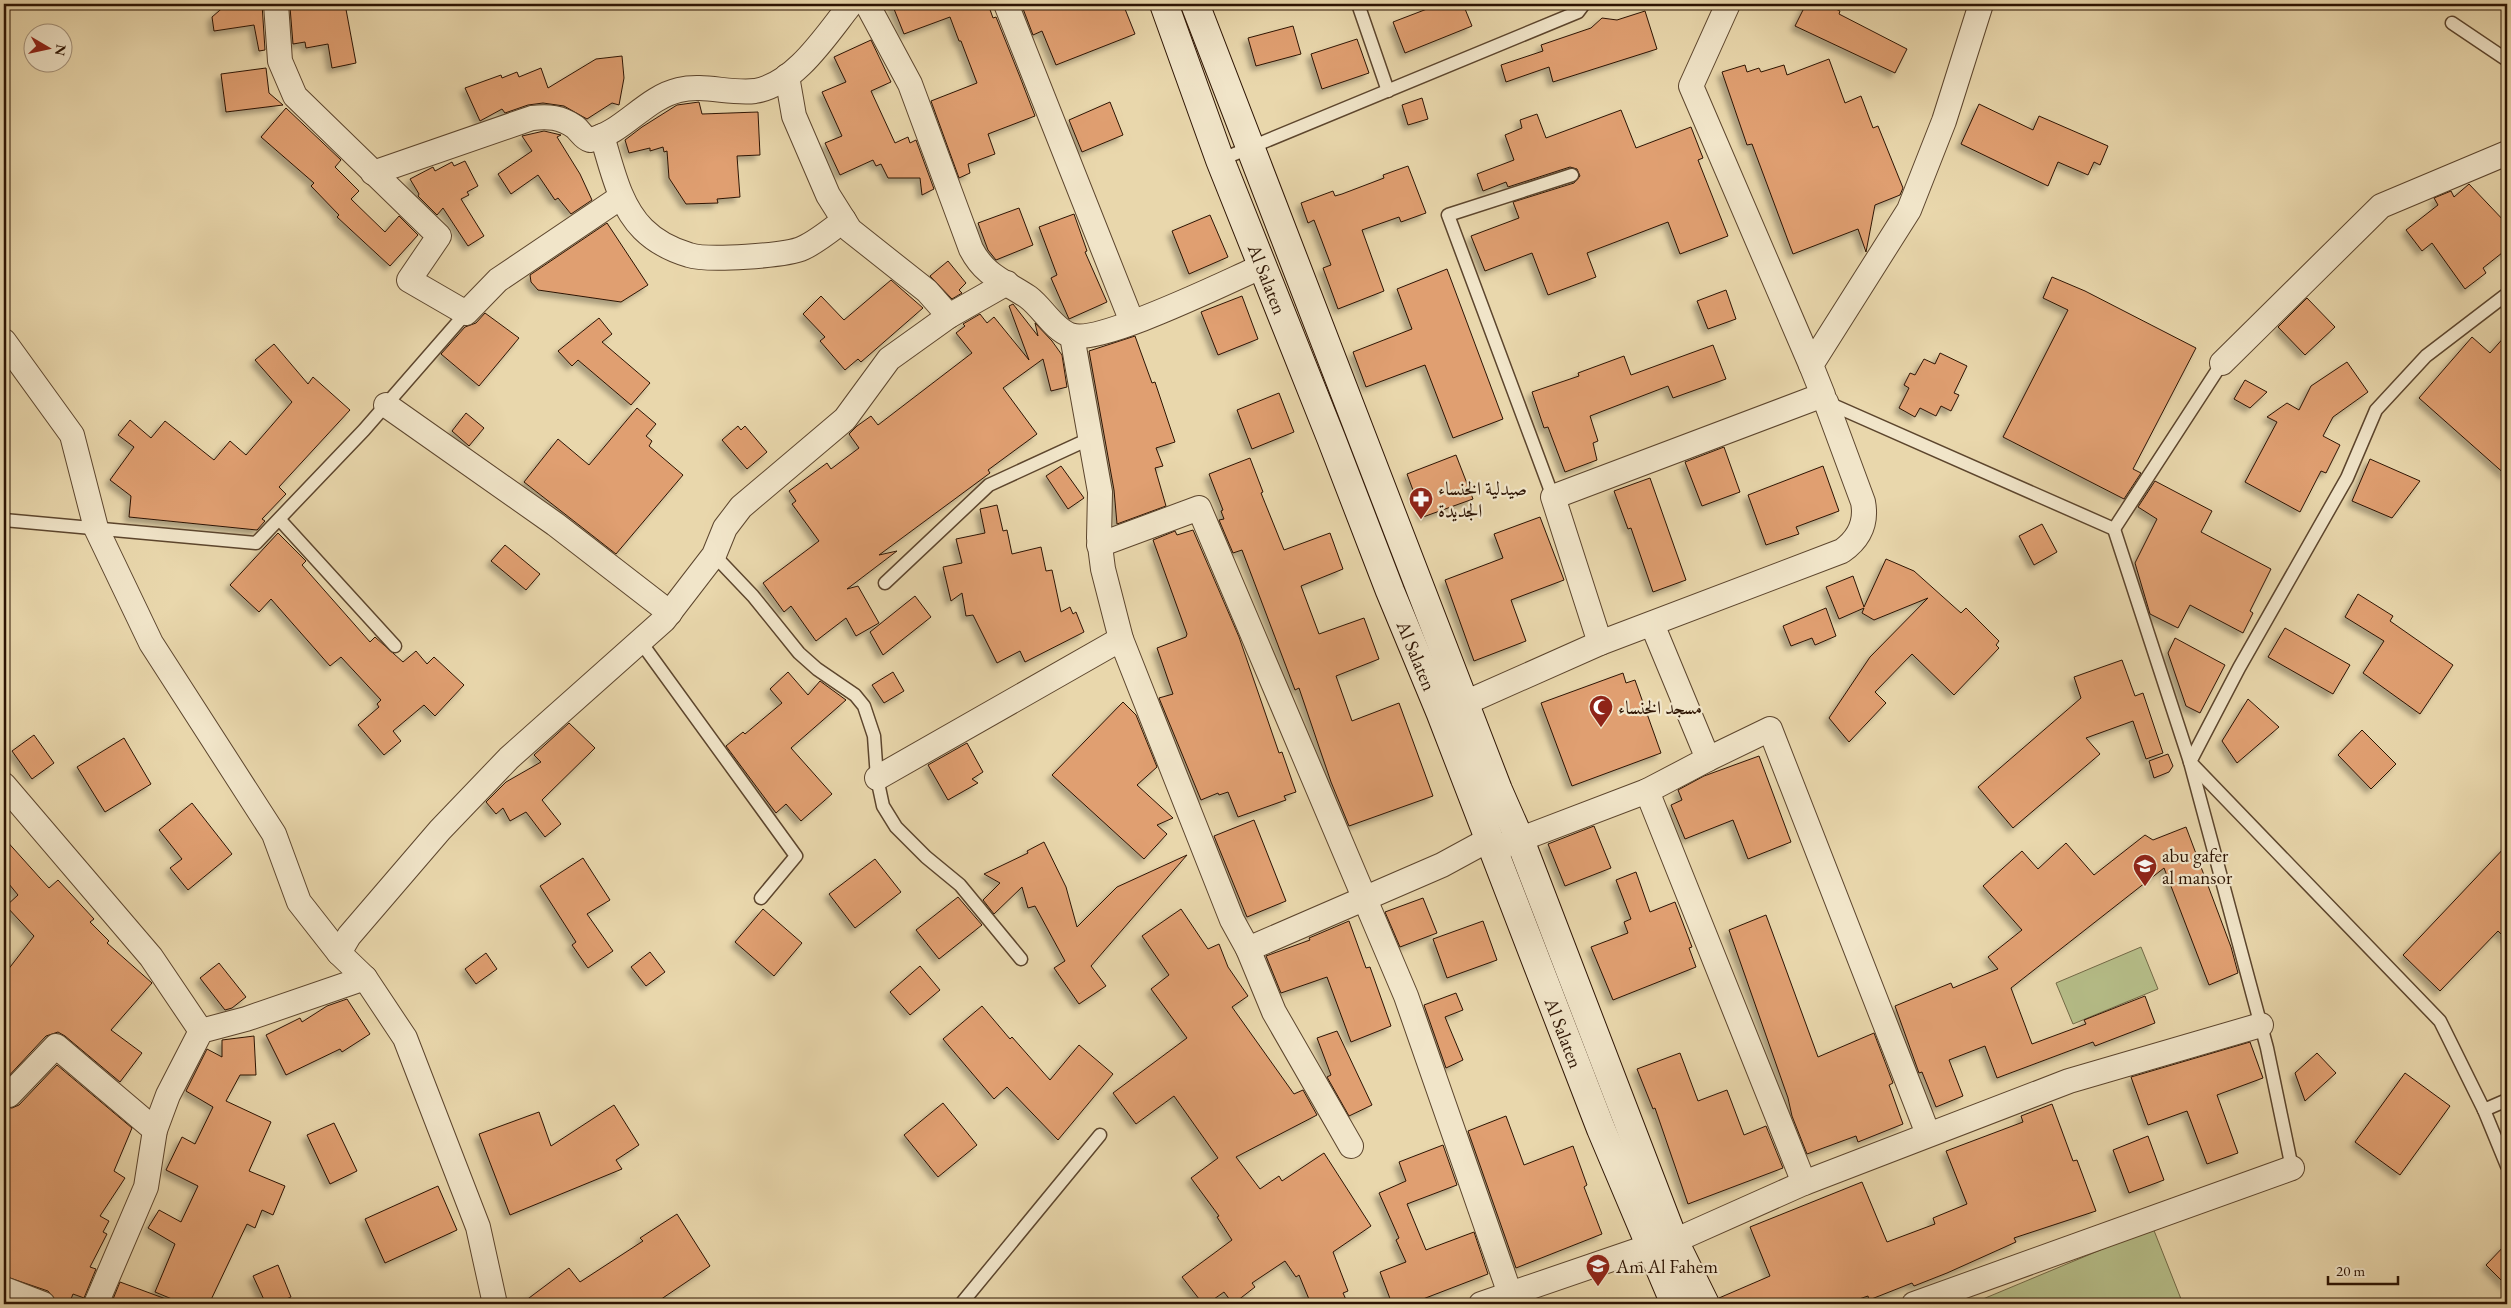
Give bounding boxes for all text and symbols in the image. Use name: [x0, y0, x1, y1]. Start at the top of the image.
north arrow: [22, 22, 72, 72]
text: N: [51, 43, 71, 58]
street label: Al Salaten: [1242, 239, 1293, 318]
place label: صيدلية الخنساء الجديدة: [1438, 476, 1527, 523]
pharmacy icon: صيدلية الخنساء الجديدة: [1408, 486, 1434, 520]
street label: Al Salaten: [1391, 616, 1442, 694]
mosque icon: مسجد الخنساء: [1588, 694, 1614, 728]
place label: مسجد الخنساء: [1618, 695, 1702, 720]
place label: abu gafer al mansor: [2162, 843, 2233, 890]
school or university icon: abu gafer al mansor: [2132, 853, 2158, 887]
street label: Al Salaten: [1539, 993, 1589, 1072]
school or university icon: Am Al Fahem: [1585, 1253, 1611, 1287]
scale bar: [2328, 1253, 2398, 1285]
place label: Am Al Fahem: [1615, 1254, 1718, 1279]
text: 20 m: [2336, 1261, 2365, 1280]

